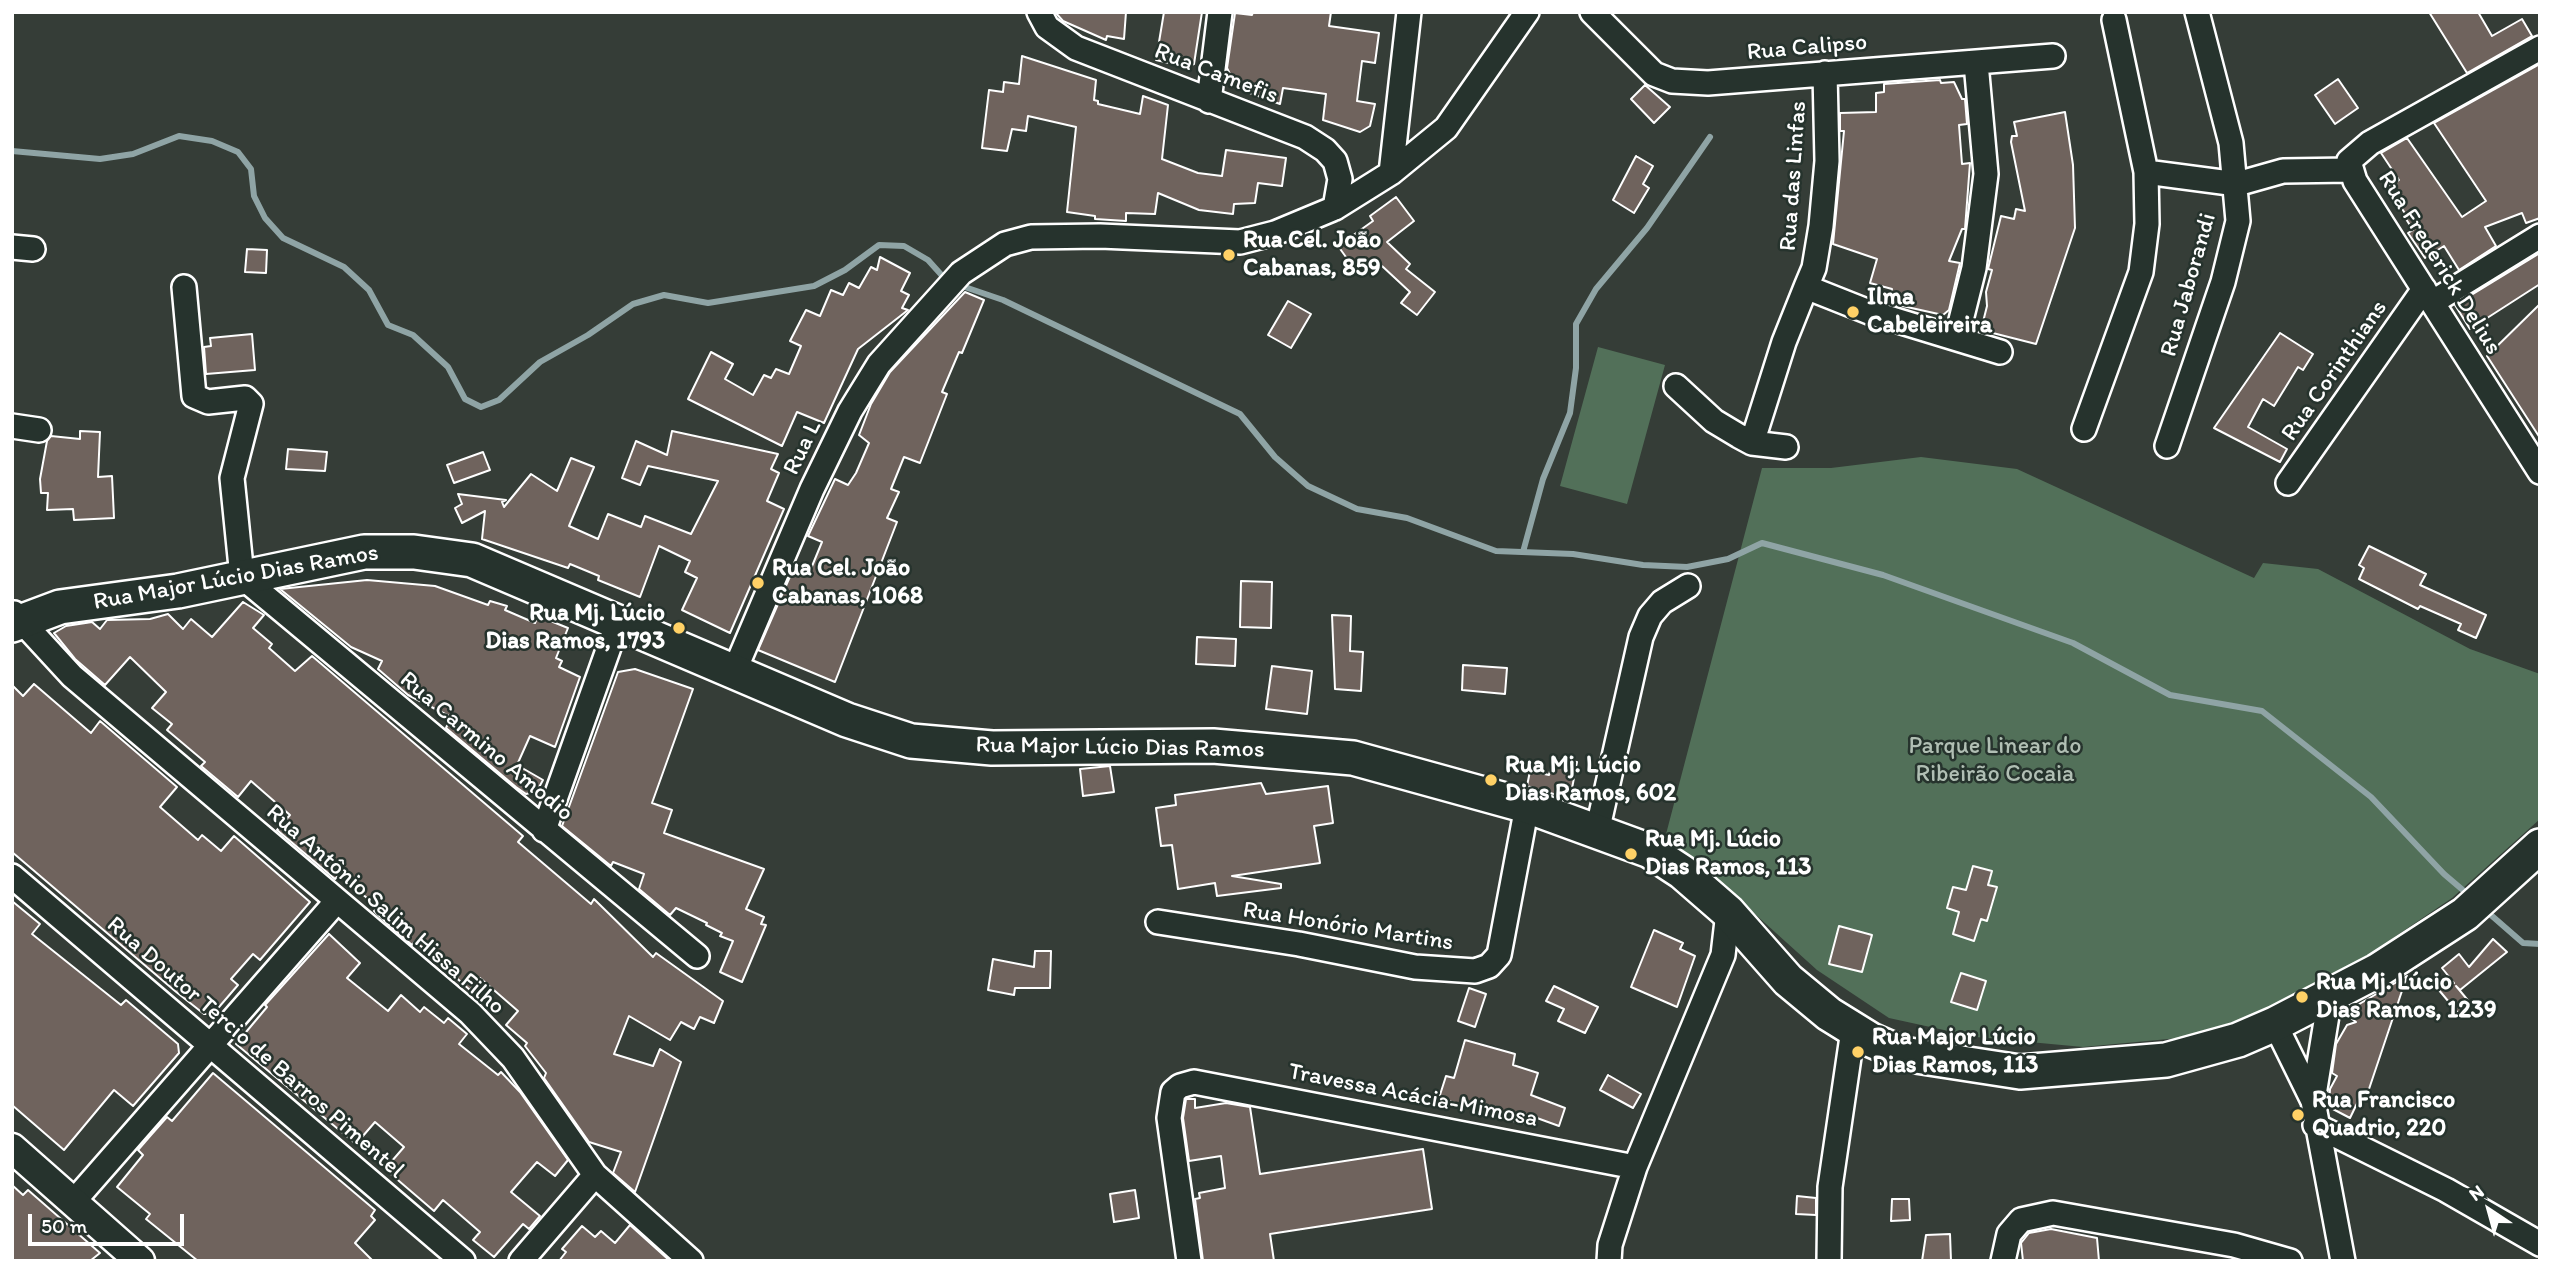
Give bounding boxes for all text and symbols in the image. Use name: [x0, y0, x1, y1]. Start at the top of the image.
street label: Rua Calipso: [1746, 28, 1868, 68]
street label: Rua Camefis: [1150, 37, 1282, 111]
street label: Rua das Linfas: [1774, 100, 1814, 252]
street label: Rua Frederick Delius: [2371, 166, 2507, 360]
street label: Rua Jaborandi: [2155, 210, 2223, 360]
place label: Rua Cel. João Cabanas, 859: [1243, 227, 1381, 283]
marker: Rua Cel. João Cabanas, 859: [1221, 247, 1237, 263]
place label: Ilma Cabeleireira: [1867, 284, 1992, 340]
street label: Rua Corinthians: [2276, 295, 2394, 447]
marker: Ilma Cabeleireira: [1845, 304, 1861, 320]
street label: Rua L: [778, 416, 828, 480]
street label: Rua Major Lúcio Dias Ramos: [91, 539, 381, 617]
place label: Rua Cel. João Cabanas, 1068: [772, 555, 923, 611]
marker: Rua Cel. João Cabanas, 1068: [750, 575, 766, 591]
place label: Rua Mj. Lúcio Dias Ramos, 1793: [485, 600, 665, 656]
marker: Rua Mj. Lúcio Dias Ramos, 1793: [671, 620, 687, 636]
street label: Rua Carmino Amodio: [393, 666, 579, 828]
street label: Rua Major Lúcio Dias Ramos: [975, 731, 1265, 765]
park label: Parque Linear do Ribeirão Cocaia: [1909, 733, 2081, 789]
place label: Rua Mj. Lúcio Dias Ramos, 602: [1505, 752, 1676, 808]
marker: Rua Mj. Lúcio Dias Ramos, 602: [1483, 772, 1499, 788]
street label: Rua Antônio Salim Hissa Filho: [260, 798, 510, 1022]
place label: Rua Mj. Lúcio Dias Ramos, 113: [1645, 826, 1811, 882]
marker: Rua Mj. Lúcio Dias Ramos, 113: [1623, 846, 1639, 862]
street label: Rua Honório Martins: [1241, 896, 1455, 958]
street label: Rua Doutor Tercio de Barros Pimentel: [100, 911, 410, 1185]
place label: Rua Mj. Lúcio Dias Ramos, 1239: [2316, 969, 2496, 1025]
marker: Rua Mj. Lúcio Dias Ramos, 1239: [2294, 989, 2310, 1005]
place label: Rua Major Lúcio Dias Ramos, 113: [1872, 1024, 2038, 1080]
marker: Rua Major Lúcio Dias Ramos, 113: [1850, 1044, 1866, 1060]
street label: Travessa Acácia-Mimosa: [1286, 1058, 1540, 1134]
place label: Rua Francisco Quadrio, 220: [2312, 1087, 2455, 1143]
marker: Rua Francisco Quadrio, 220: [2290, 1107, 2306, 1123]
north arrow: [2454, 1175, 2524, 1245]
text: N: [2464, 1180, 2488, 1206]
scale bar: [32, 1200, 187, 1244]
text: 50 m: [41, 1213, 87, 1238]

